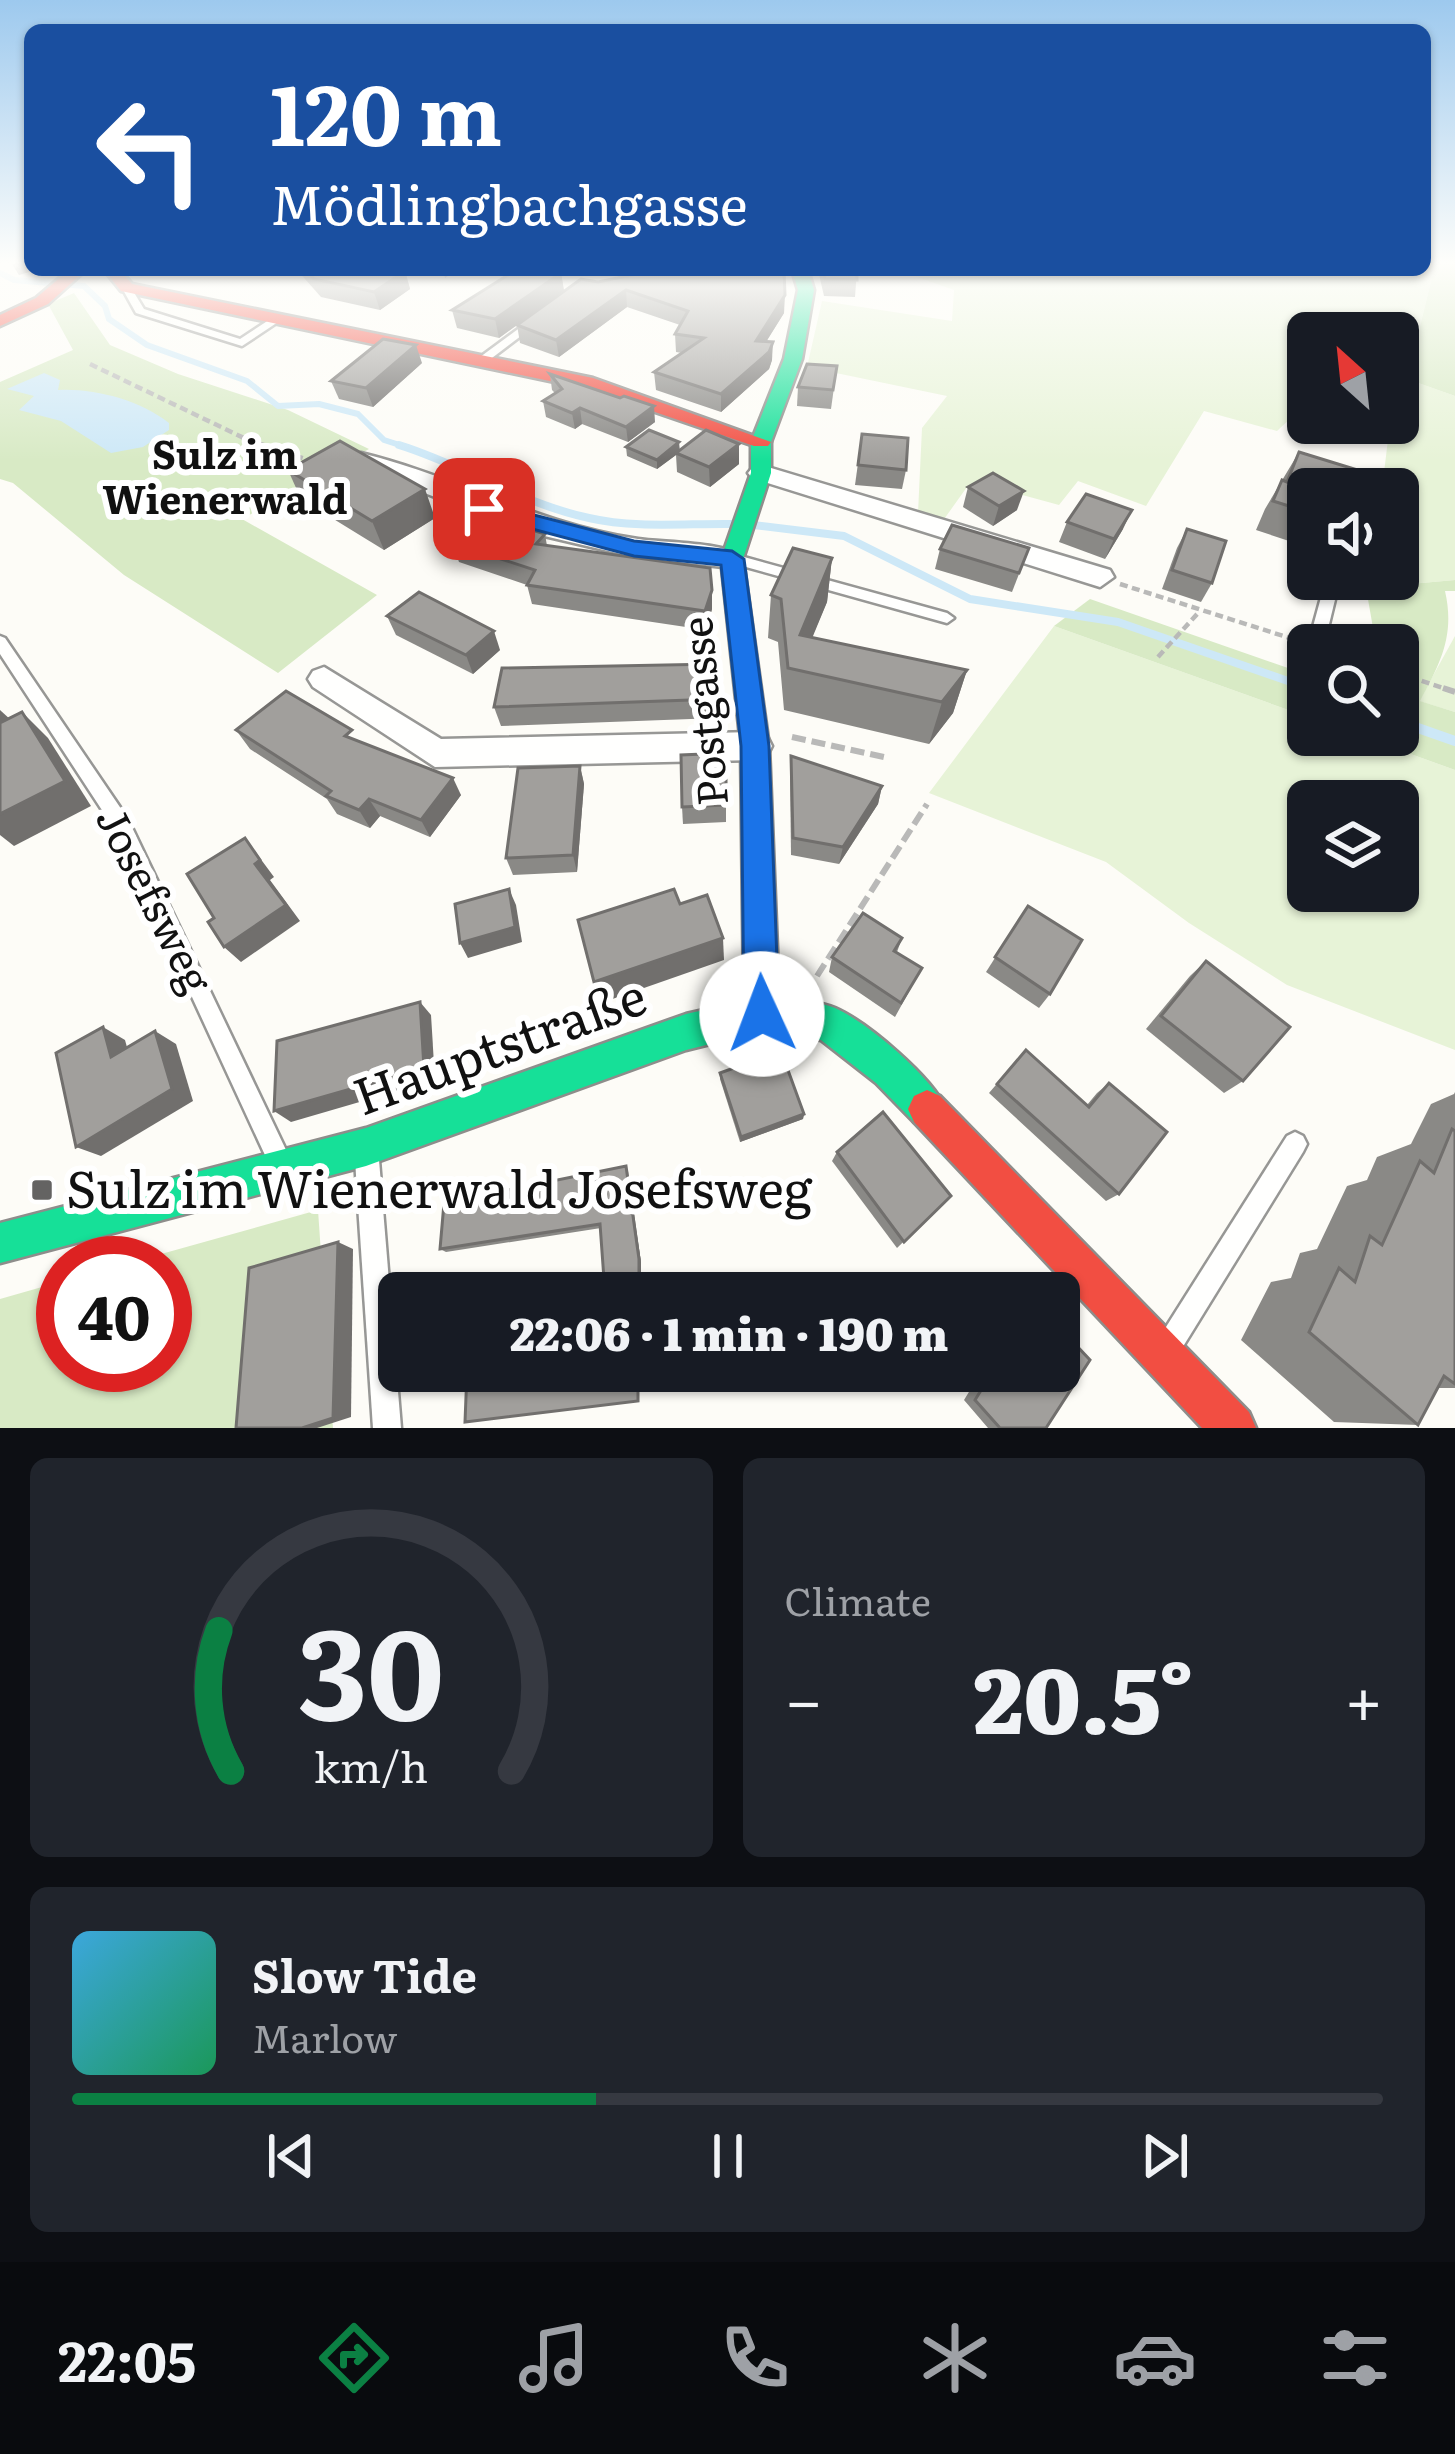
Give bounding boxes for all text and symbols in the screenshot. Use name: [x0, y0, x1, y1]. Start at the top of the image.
text: 120 m: [270, 47, 502, 172]
icon: left: [72, 72, 228, 228]
text: Mödlingbachgasse: [270, 161, 748, 242]
north arrow: [1287, 312, 1419, 444]
map controls: [1287, 312, 1419, 912]
district label: Sulz im Wienerwald: [102, 423, 348, 526]
pin: [433, 458, 535, 560]
button: sound: [1287, 468, 1419, 600]
icon: arrive: [451, 476, 517, 542]
street label: Postgasse: [663, 614, 741, 809]
button: search: [1287, 624, 1419, 756]
button: layers: [1287, 780, 1419, 912]
street label: Josefsweg: [83, 795, 230, 1003]
position arrow: [699, 951, 825, 1077]
street label: Hauptstraße: [342, 955, 656, 1131]
place label: Sulz im Wienerwald Josefsweg: [66, 1148, 813, 1224]
marker: Sulz im Wienerwald Josefsweg: [29, 1177, 55, 1203]
speed limit sign: 40: [36, 1236, 192, 1392]
text: 22:06 · 1 min · 190 m: [510, 1298, 948, 1365]
text: Climate: [785, 1570, 931, 1628]
text: 30: [298, 1573, 445, 1758]
text: 20.5°: [974, 1628, 1194, 1762]
text: −: [785, 1647, 823, 1745]
text: +: [1345, 1647, 1383, 1745]
text: km/h: [314, 1732, 428, 1795]
text: Slow Tide: [252, 1940, 477, 2007]
text: Marlow: [252, 2007, 397, 2065]
icon: previous: [258, 2123, 324, 2189]
icon: pause: [695, 2123, 761, 2189]
icon: next: [1132, 2123, 1198, 2189]
icon: directions: [312, 2316, 396, 2400]
icon: music: [512, 2316, 596, 2400]
icon: phone: [713, 2316, 797, 2400]
icon: climate: [913, 2316, 997, 2400]
icon: car: [1113, 2316, 1197, 2400]
icon: filters: [1313, 2316, 1397, 2400]
text: 22:05: [58, 2318, 196, 2399]

